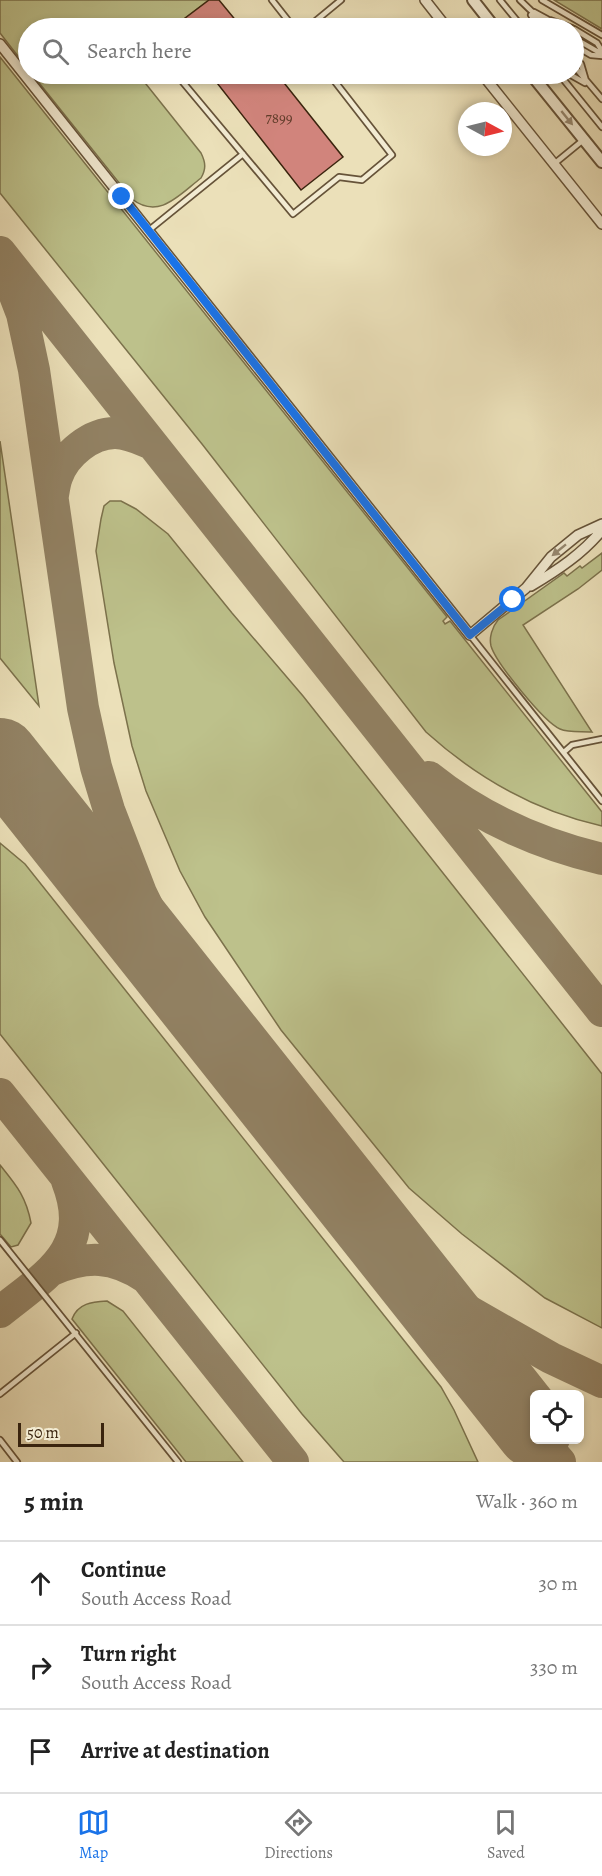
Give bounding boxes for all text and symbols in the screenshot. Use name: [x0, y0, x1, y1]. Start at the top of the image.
search box: [18, 18, 584, 84]
icon: search: [39, 35, 72, 68]
text: Search here: [87, 36, 192, 66]
north arrow: [458, 102, 512, 156]
house number: 7899: [265, 108, 293, 128]
one-way arrow: [560, 110, 573, 126]
route end: [108, 183, 134, 209]
one-way arrow: [552, 543, 567, 556]
route start: [499, 586, 525, 612]
map controls: [530, 1390, 584, 1444]
button: locate: [530, 1390, 584, 1444]
scale bar: [18, 1420, 104, 1448]
text: 50 m: [27, 1422, 59, 1444]
text: 5 min: [24, 1484, 84, 1519]
text: Walk · 360 m: [476, 1488, 578, 1515]
text: Continue: [81, 1555, 166, 1585]
icon: ahead: [24, 1567, 57, 1600]
text: 30 m: [538, 1570, 578, 1597]
text: South Access Road: [81, 1585, 232, 1612]
text: Turn right: [81, 1639, 177, 1669]
icon: right: [24, 1651, 57, 1684]
text: 330 m: [530, 1654, 578, 1681]
text: South Access Road: [81, 1669, 232, 1696]
icon: arrive: [24, 1735, 57, 1768]
text: Arrive at destination: [81, 1736, 270, 1766]
tab: Map: [77, 1806, 110, 1864]
tab: Directions: [264, 1806, 333, 1864]
tab: Saved: [487, 1806, 525, 1864]

